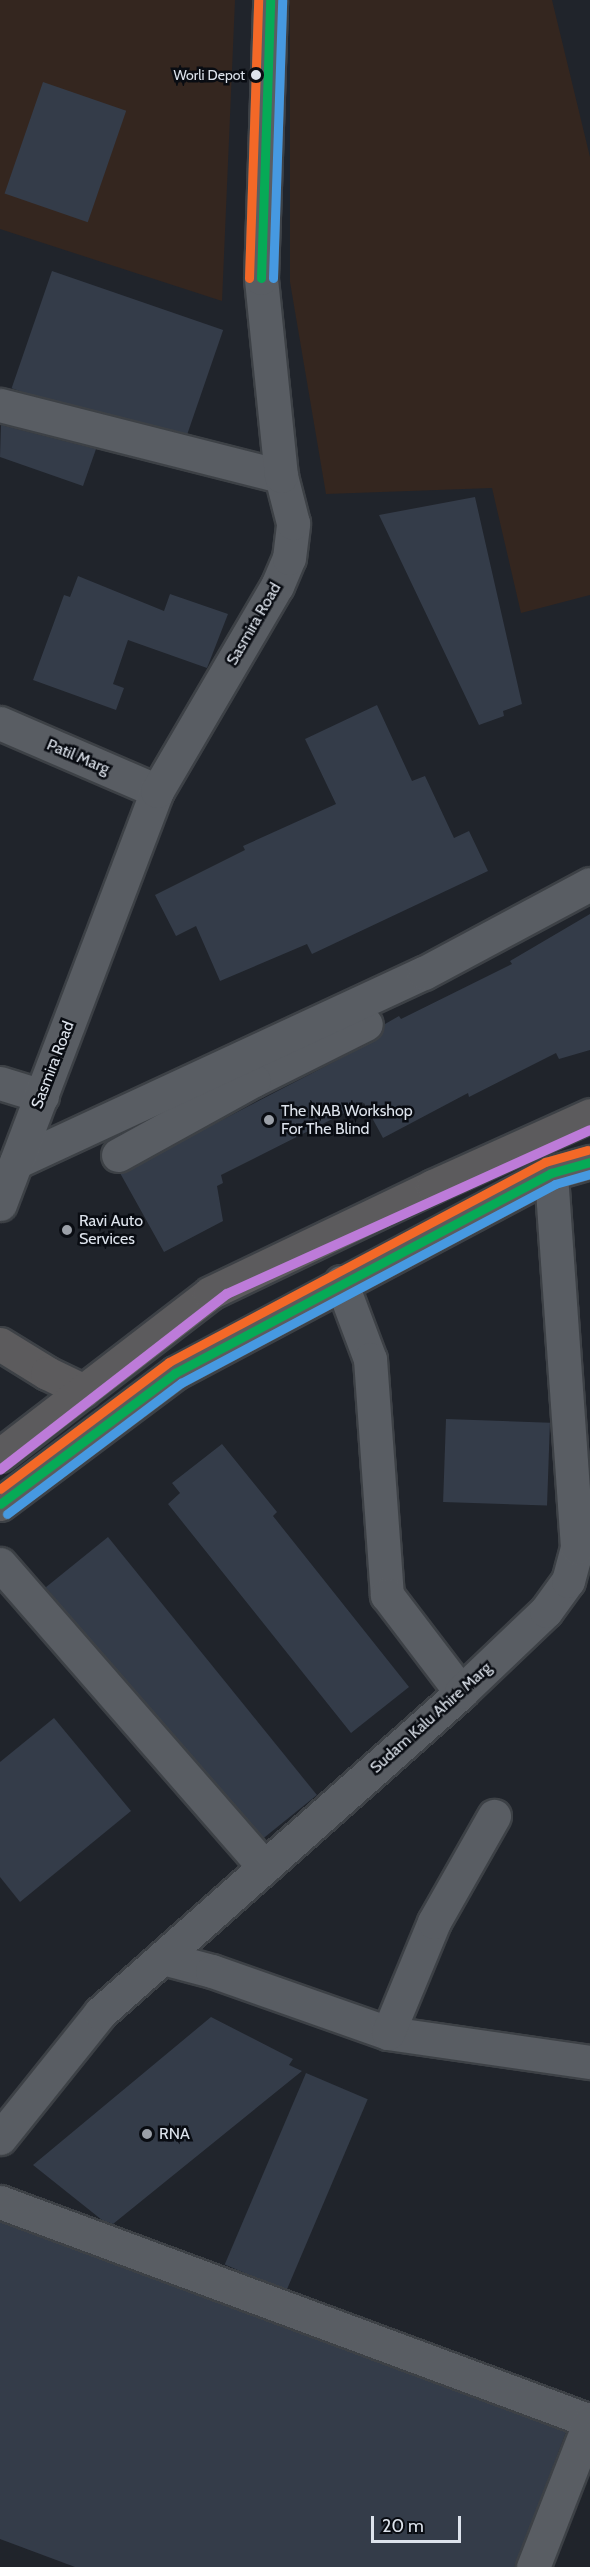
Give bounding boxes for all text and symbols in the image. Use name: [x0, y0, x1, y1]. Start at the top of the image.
place label: Worli Depot: [173, 67, 245, 83]
marker: Worli Depot: [250, 69, 262, 81]
street label: Sasmira Road: [223, 579, 285, 669]
street label: Patil Marg: [44, 735, 112, 779]
street label: Sasmira Road: [28, 1019, 78, 1111]
place label: The NAB Workshop For The Blind: [281, 1101, 413, 1139]
marker: The NAB Workshop For The Blind: [262, 1113, 276, 1127]
place label: Ravi Auto Services: [79, 1211, 143, 1249]
marker: Ravi Auto Services: [60, 1223, 74, 1237]
street label: Sudam Kalu Ahire Marg: [366, 1659, 496, 1777]
place label: RNA: [159, 2124, 190, 2144]
marker: RNA: [140, 2127, 154, 2141]
scale bar: [374, 2504, 464, 2542]
text: 20 m: [382, 2515, 424, 2537]

